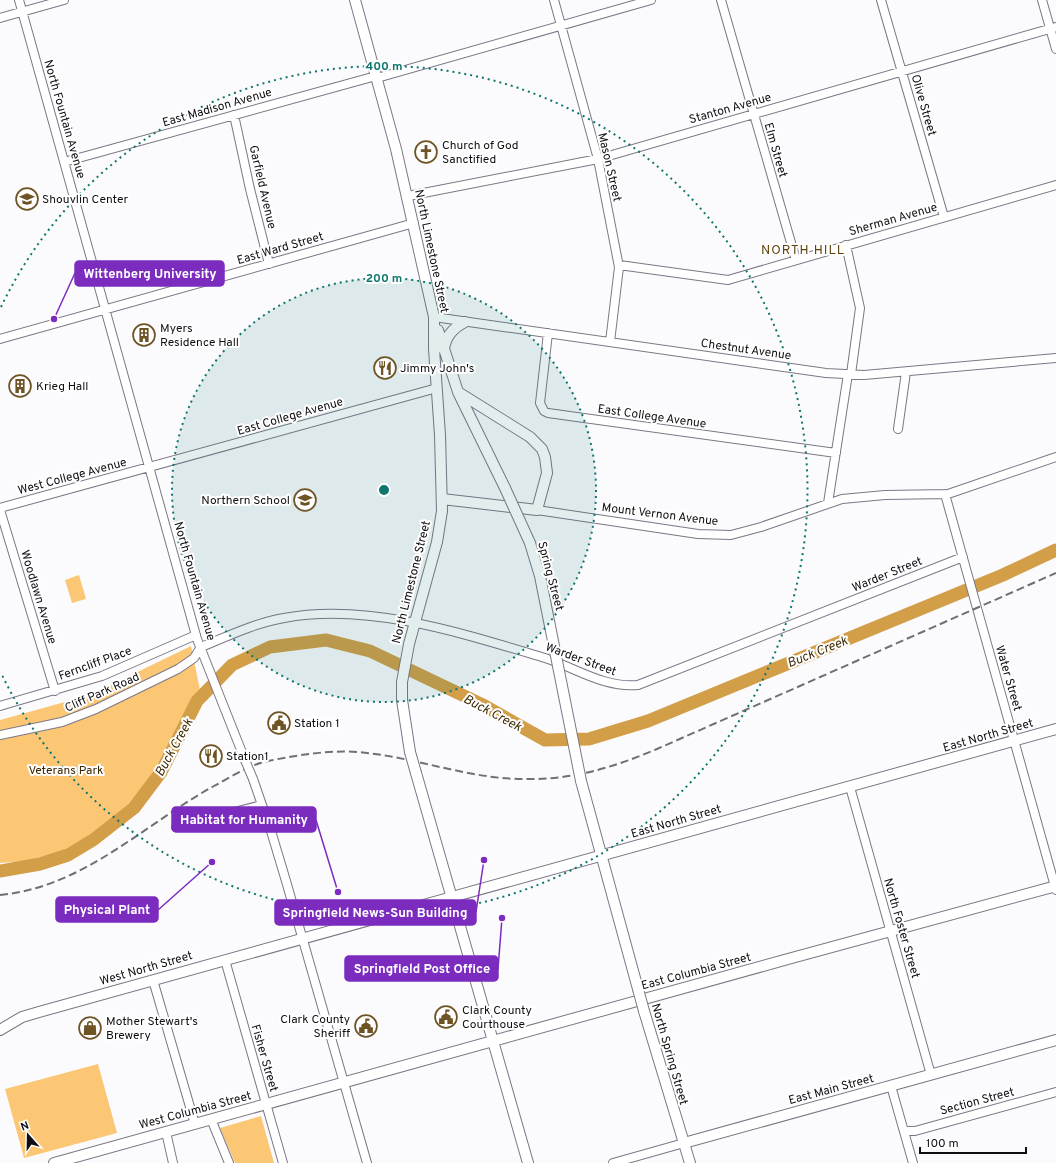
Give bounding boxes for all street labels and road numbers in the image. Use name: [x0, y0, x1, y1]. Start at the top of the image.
street label: North Fountain Avenue: [39, 58, 89, 180]
street label: Olive Street: [907, 73, 939, 138]
street label: East Madison Avenue: [161, 85, 274, 131]
street label: Stanton Avenue: [687, 90, 773, 128]
street label: Elm Street: [760, 121, 790, 180]
street label: Mason Street: [593, 131, 625, 203]
street label: Garfield Avenue: [245, 144, 279, 231]
street label: North Limestone Street: [410, 188, 452, 315]
street label: Sherman Avenue: [847, 200, 939, 240]
street label: East Ward Street: [235, 229, 325, 269]
street label: Chestnut Avenue: [700, 336, 792, 364]
street label: East College Avenue: [235, 394, 345, 440]
street label: East College Avenue: [597, 401, 707, 433]
street label: West College Avenue: [16, 455, 128, 499]
street label: Mount Vernon Avenue: [601, 500, 719, 530]
street label: North Limestone Street: [389, 519, 435, 645]
street label: North Fountain Avenue: [169, 520, 219, 642]
street label: Spring Street: [533, 540, 567, 613]
street label: Woodlawn Avenue: [16, 548, 60, 646]
street label: Warder Street: [850, 554, 925, 596]
street label: Warder Street: [543, 640, 618, 680]
street label: Ferncliff Place: [57, 643, 134, 685]
street label: Water Street: [991, 644, 1025, 713]
street label: Cliff Park Road: [63, 669, 142, 717]
street label: East North Street: [941, 715, 1035, 756]
street label: East North Street: [629, 801, 723, 842]
street label: North Foster Street: [879, 876, 923, 980]
street label: West North Street: [98, 948, 195, 990]
street label: East Columbia Street: [640, 950, 753, 994]
street label: North Spring Street: [647, 1002, 691, 1107]
street label: Fisher Street: [247, 1023, 281, 1094]
street label: East Main Street: [787, 1071, 876, 1109]
street label: Section Street: [938, 1084, 1016, 1120]
street label: West Columbia Street: [137, 1088, 253, 1134]

